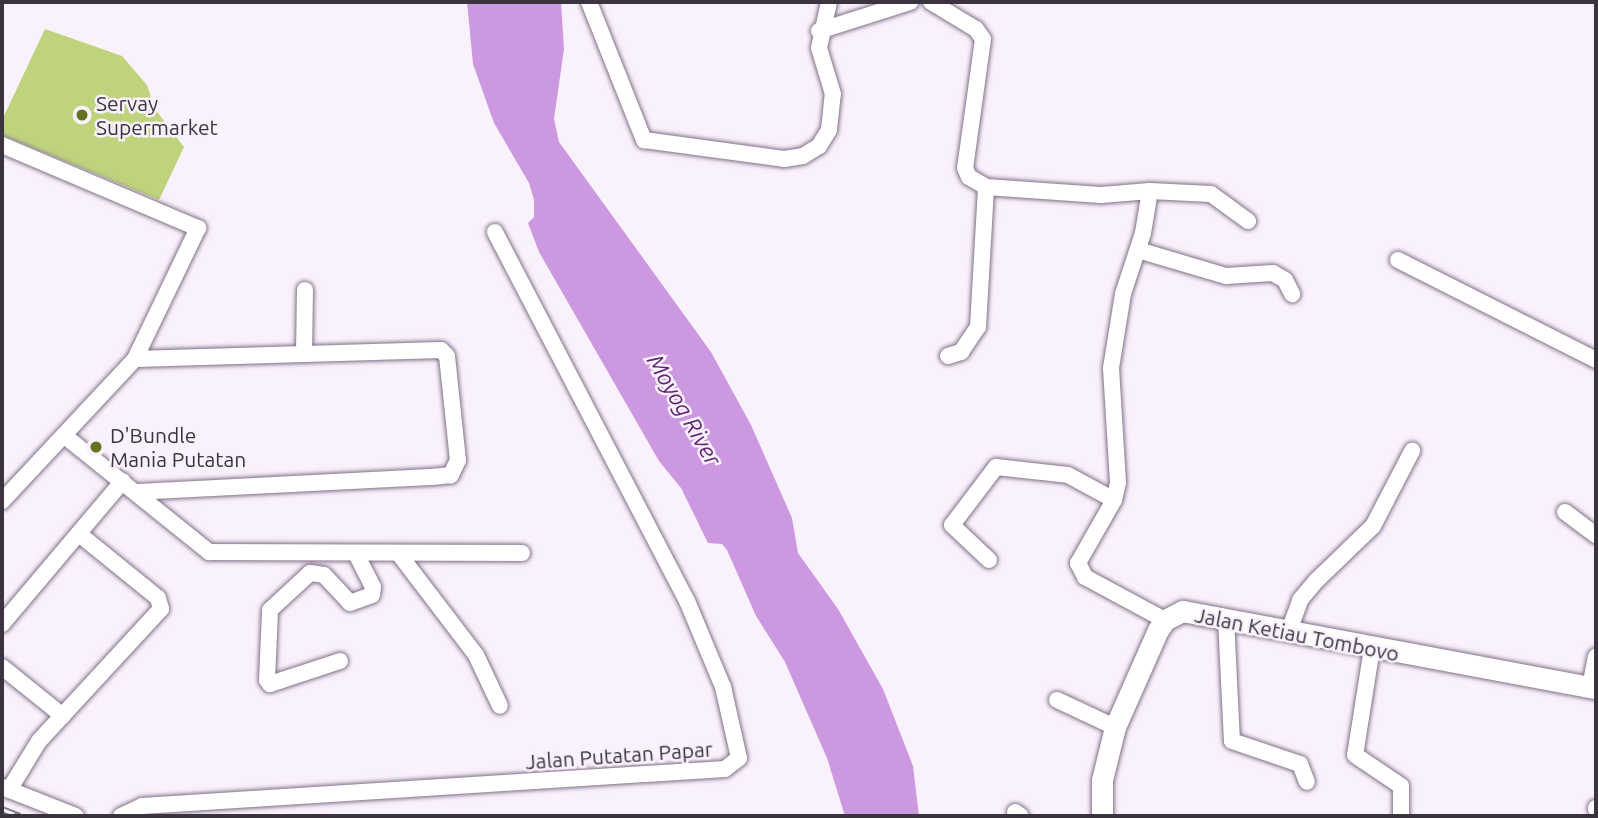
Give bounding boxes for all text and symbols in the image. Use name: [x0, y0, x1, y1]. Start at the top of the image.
place label: Servay Supermarket: [96, 90, 218, 140]
marker: Servay Supermarket: [74, 107, 90, 123]
water label: Moyog River: [641, 349, 727, 471]
place label: D'Bundle Mania Putatan: [110, 422, 246, 472]
marker: D'Bundle Mania Putatan: [88, 439, 104, 455]
street label: Jalan Ketiau Tombovo: [1193, 602, 1401, 666]
street label: Jalan Putatan Papar: [524, 736, 714, 774]

